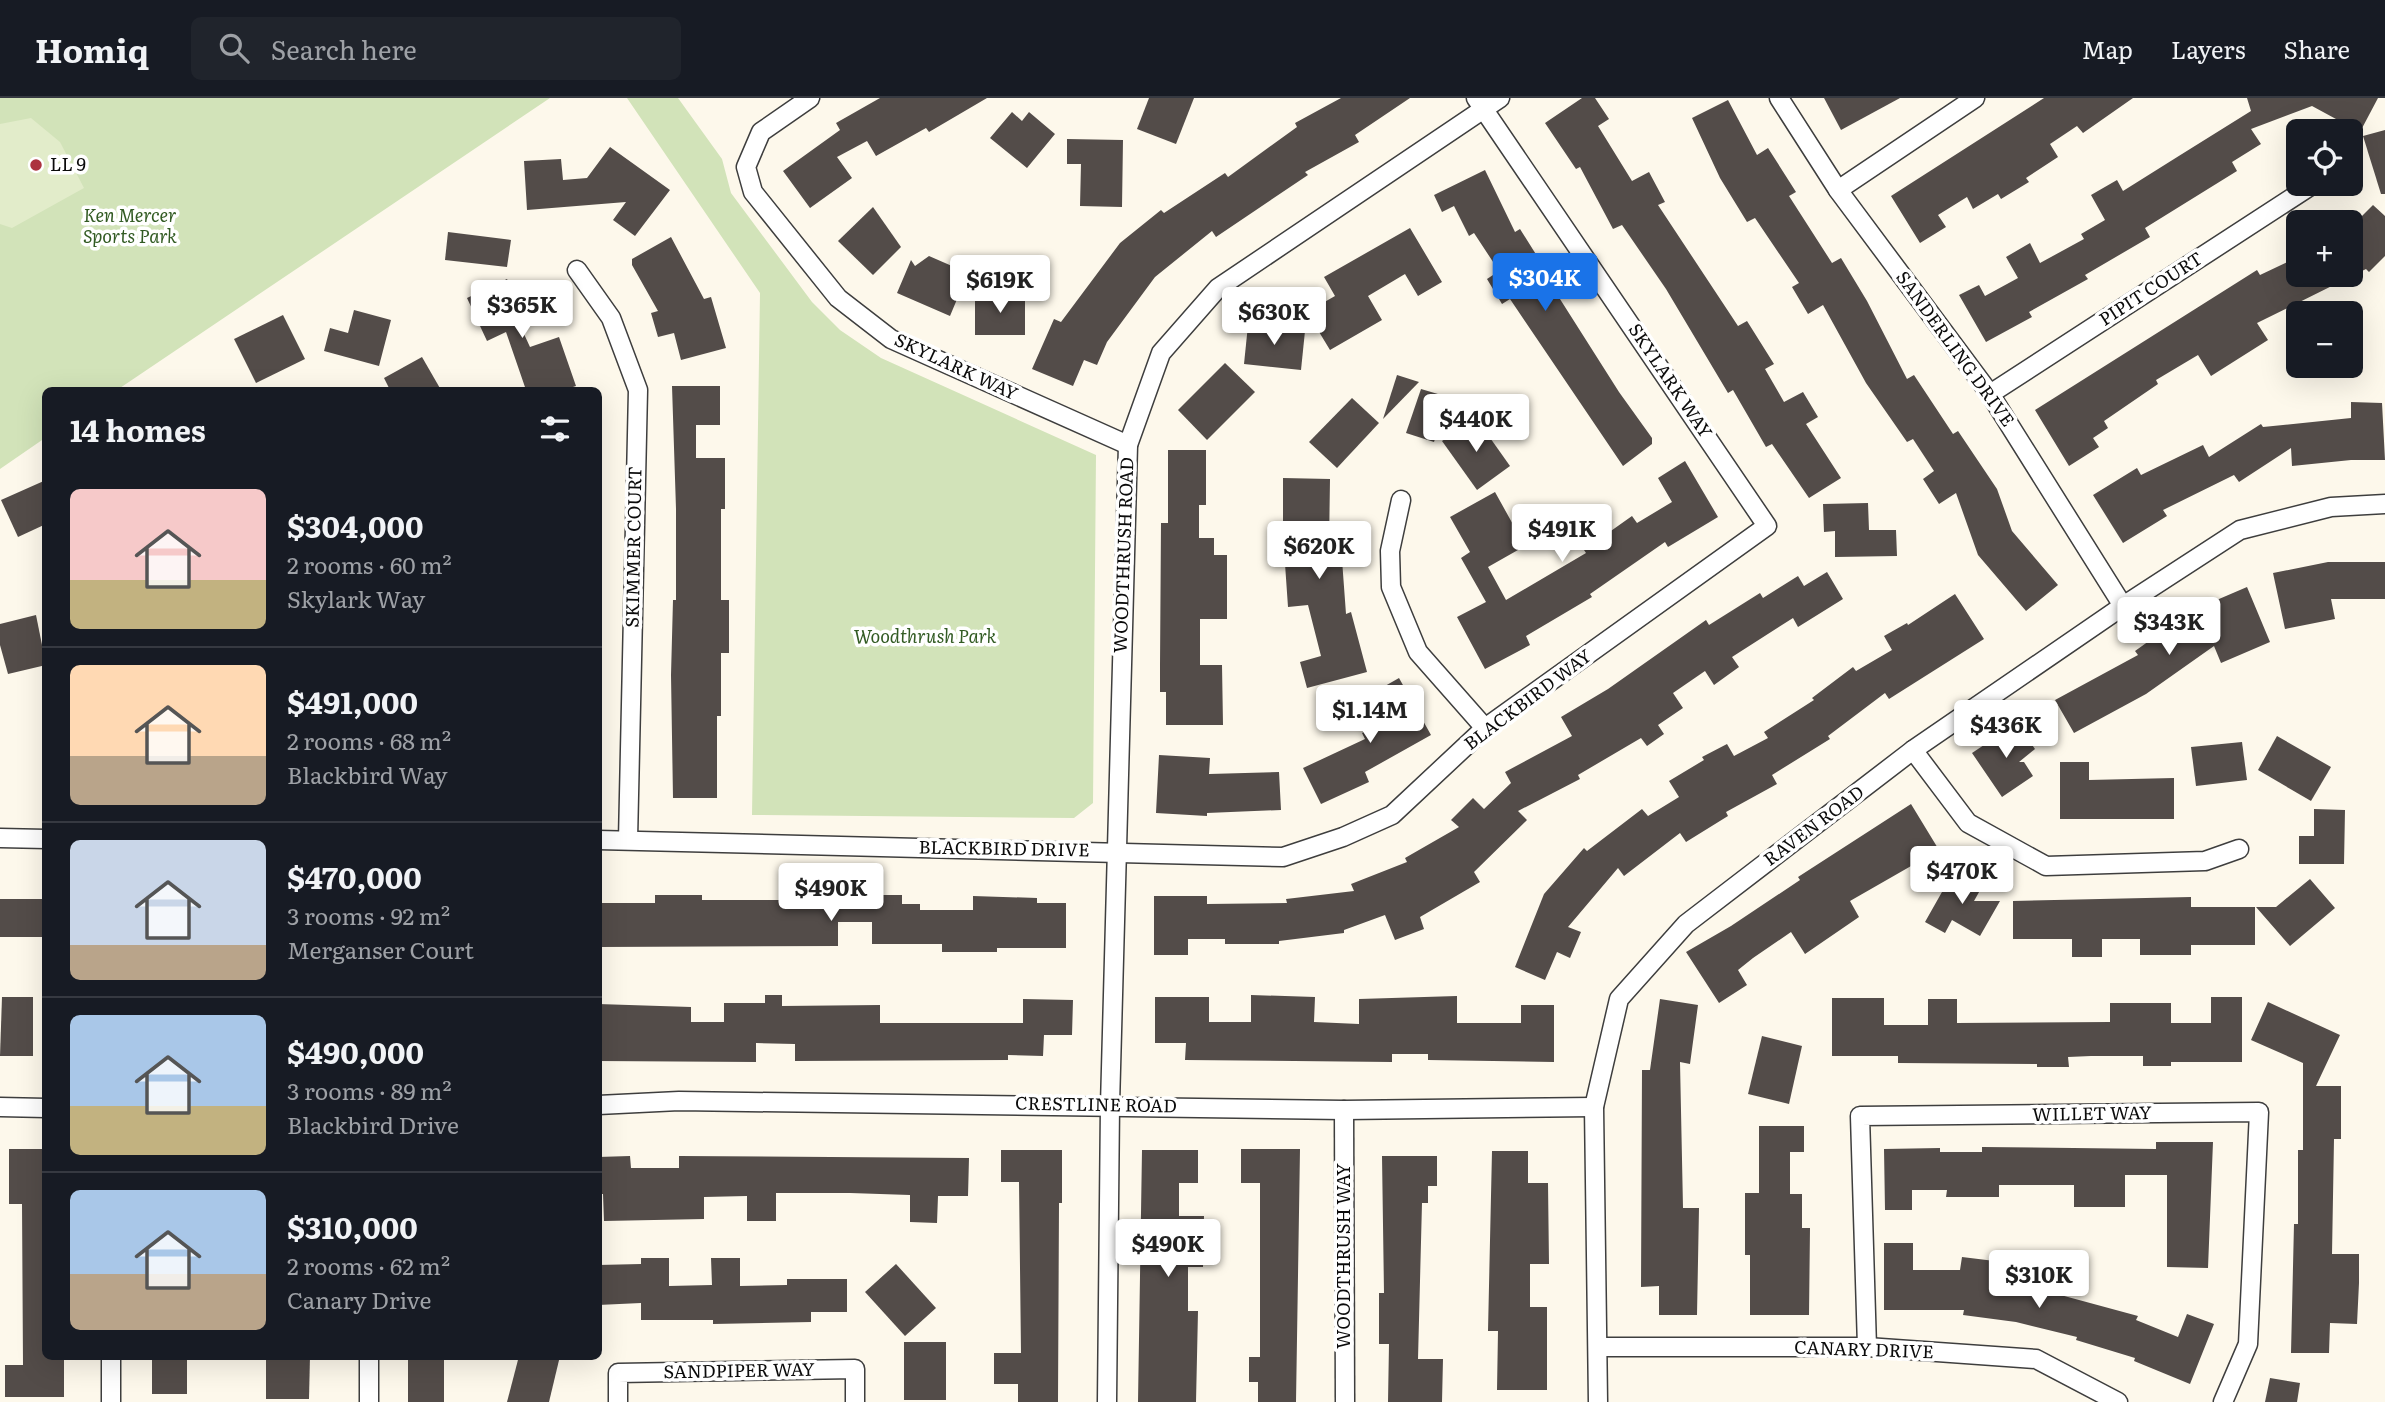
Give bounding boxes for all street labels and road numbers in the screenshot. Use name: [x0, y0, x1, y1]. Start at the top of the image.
street label: PIPIT COURT: [2093, 244, 2207, 331]
street label: SANDERLING DRIVE: [1890, 265, 2022, 432]
street label: SKYLARK WAY: [1623, 317, 1720, 443]
street label: SKYLARK WAY: [890, 325, 1023, 406]
street label: WOODTHRUSH ROAD: [1106, 456, 1139, 654]
street label: SKIMMER COURT: [618, 466, 647, 628]
street label: BLACKBIRD WAY: [1458, 642, 1597, 756]
street label: RAVEN ROAD: [1757, 778, 1869, 872]
street label: BLACKBIRD DRIVE: [918, 833, 1090, 862]
street label: CRESTLINE ROAD: [1015, 1089, 1177, 1118]
street label: WILLET WAY: [2032, 1098, 2152, 1127]
street label: WOODTHRUSH WAY: [1329, 1163, 1356, 1349]
street label: CANARY DRIVE: [1794, 1333, 1934, 1364]
street label: SANDPIPER WAY: [663, 1355, 815, 1384]

